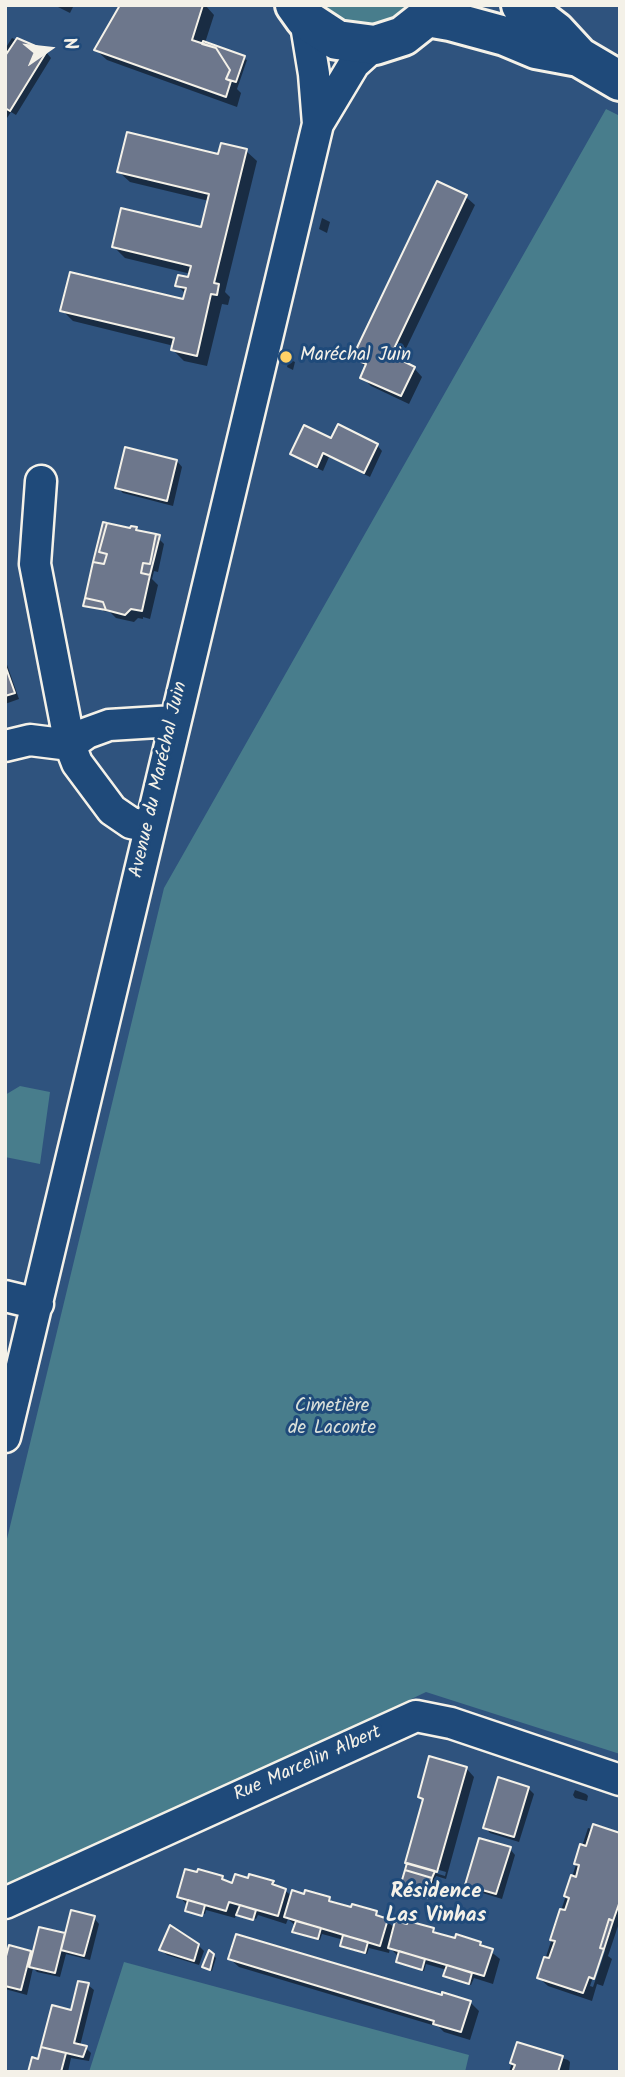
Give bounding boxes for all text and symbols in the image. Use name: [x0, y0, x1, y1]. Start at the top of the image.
north arrow: [14, 14, 84, 84]
text: N: [53, 34, 85, 53]
place label: Maréchal Juin: [300, 346, 411, 368]
marker: Maréchal Juin: [278, 349, 294, 365]
street label: Avenue du Maréchal Juin: [126, 680, 194, 880]
park label: Cimetière de Laconte: [288, 1397, 376, 1441]
street label: Rue Marcelin Albert: [231, 1722, 385, 1808]
district label: Résidence Las Vinhas: [386, 1880, 486, 1930]

